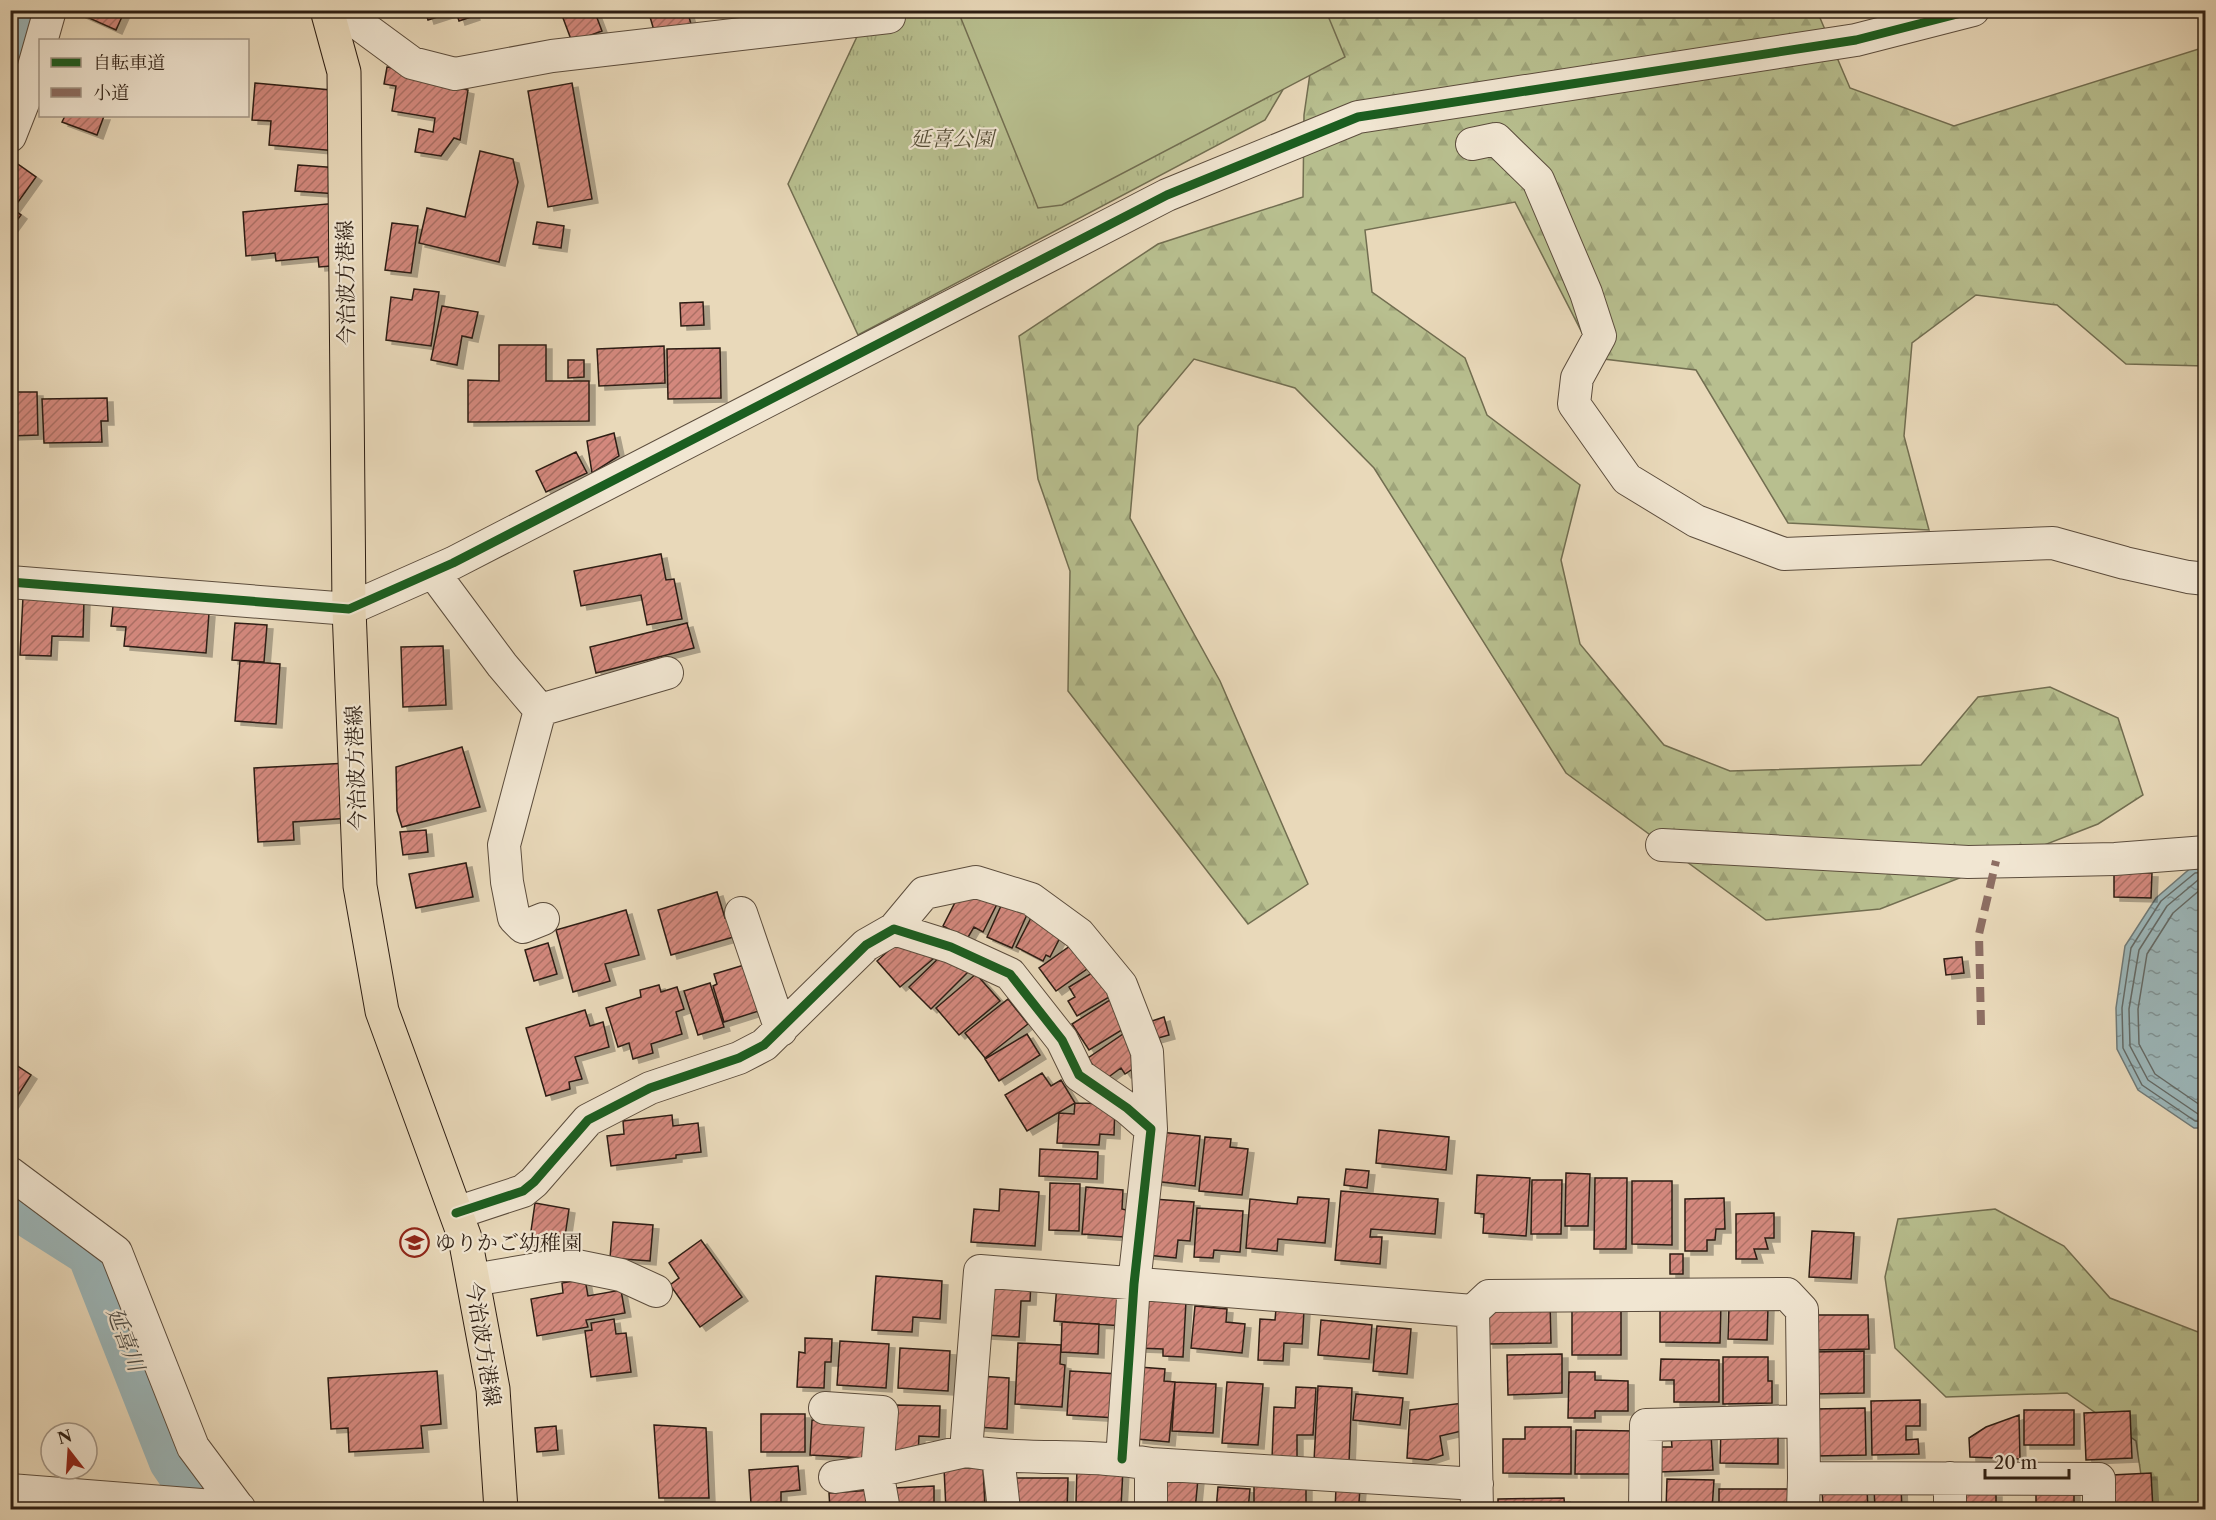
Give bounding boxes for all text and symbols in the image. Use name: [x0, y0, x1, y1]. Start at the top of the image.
legend: [39, 39, 249, 117]
text: 自転車道: [93, 52, 165, 74]
text: 小道: [93, 82, 129, 104]
park label: 延喜公園: [910, 126, 997, 151]
street label: 今治波方港線: [332, 220, 359, 346]
street label: 今治波方港線: [341, 705, 370, 831]
school or university icon: ゆりかご幼稚園: [398, 1227, 430, 1259]
place label: ゆりかご幼稚園: [435, 1230, 582, 1255]
street label: 今治波方港線: [461, 1280, 506, 1408]
water label: 延喜川: [101, 1304, 151, 1377]
north arrow: [39, 1421, 99, 1481]
text: N: [55, 1425, 74, 1448]
scale bar: [1985, 1442, 2069, 1480]
text: 20 m: [1994, 1452, 2038, 1474]

